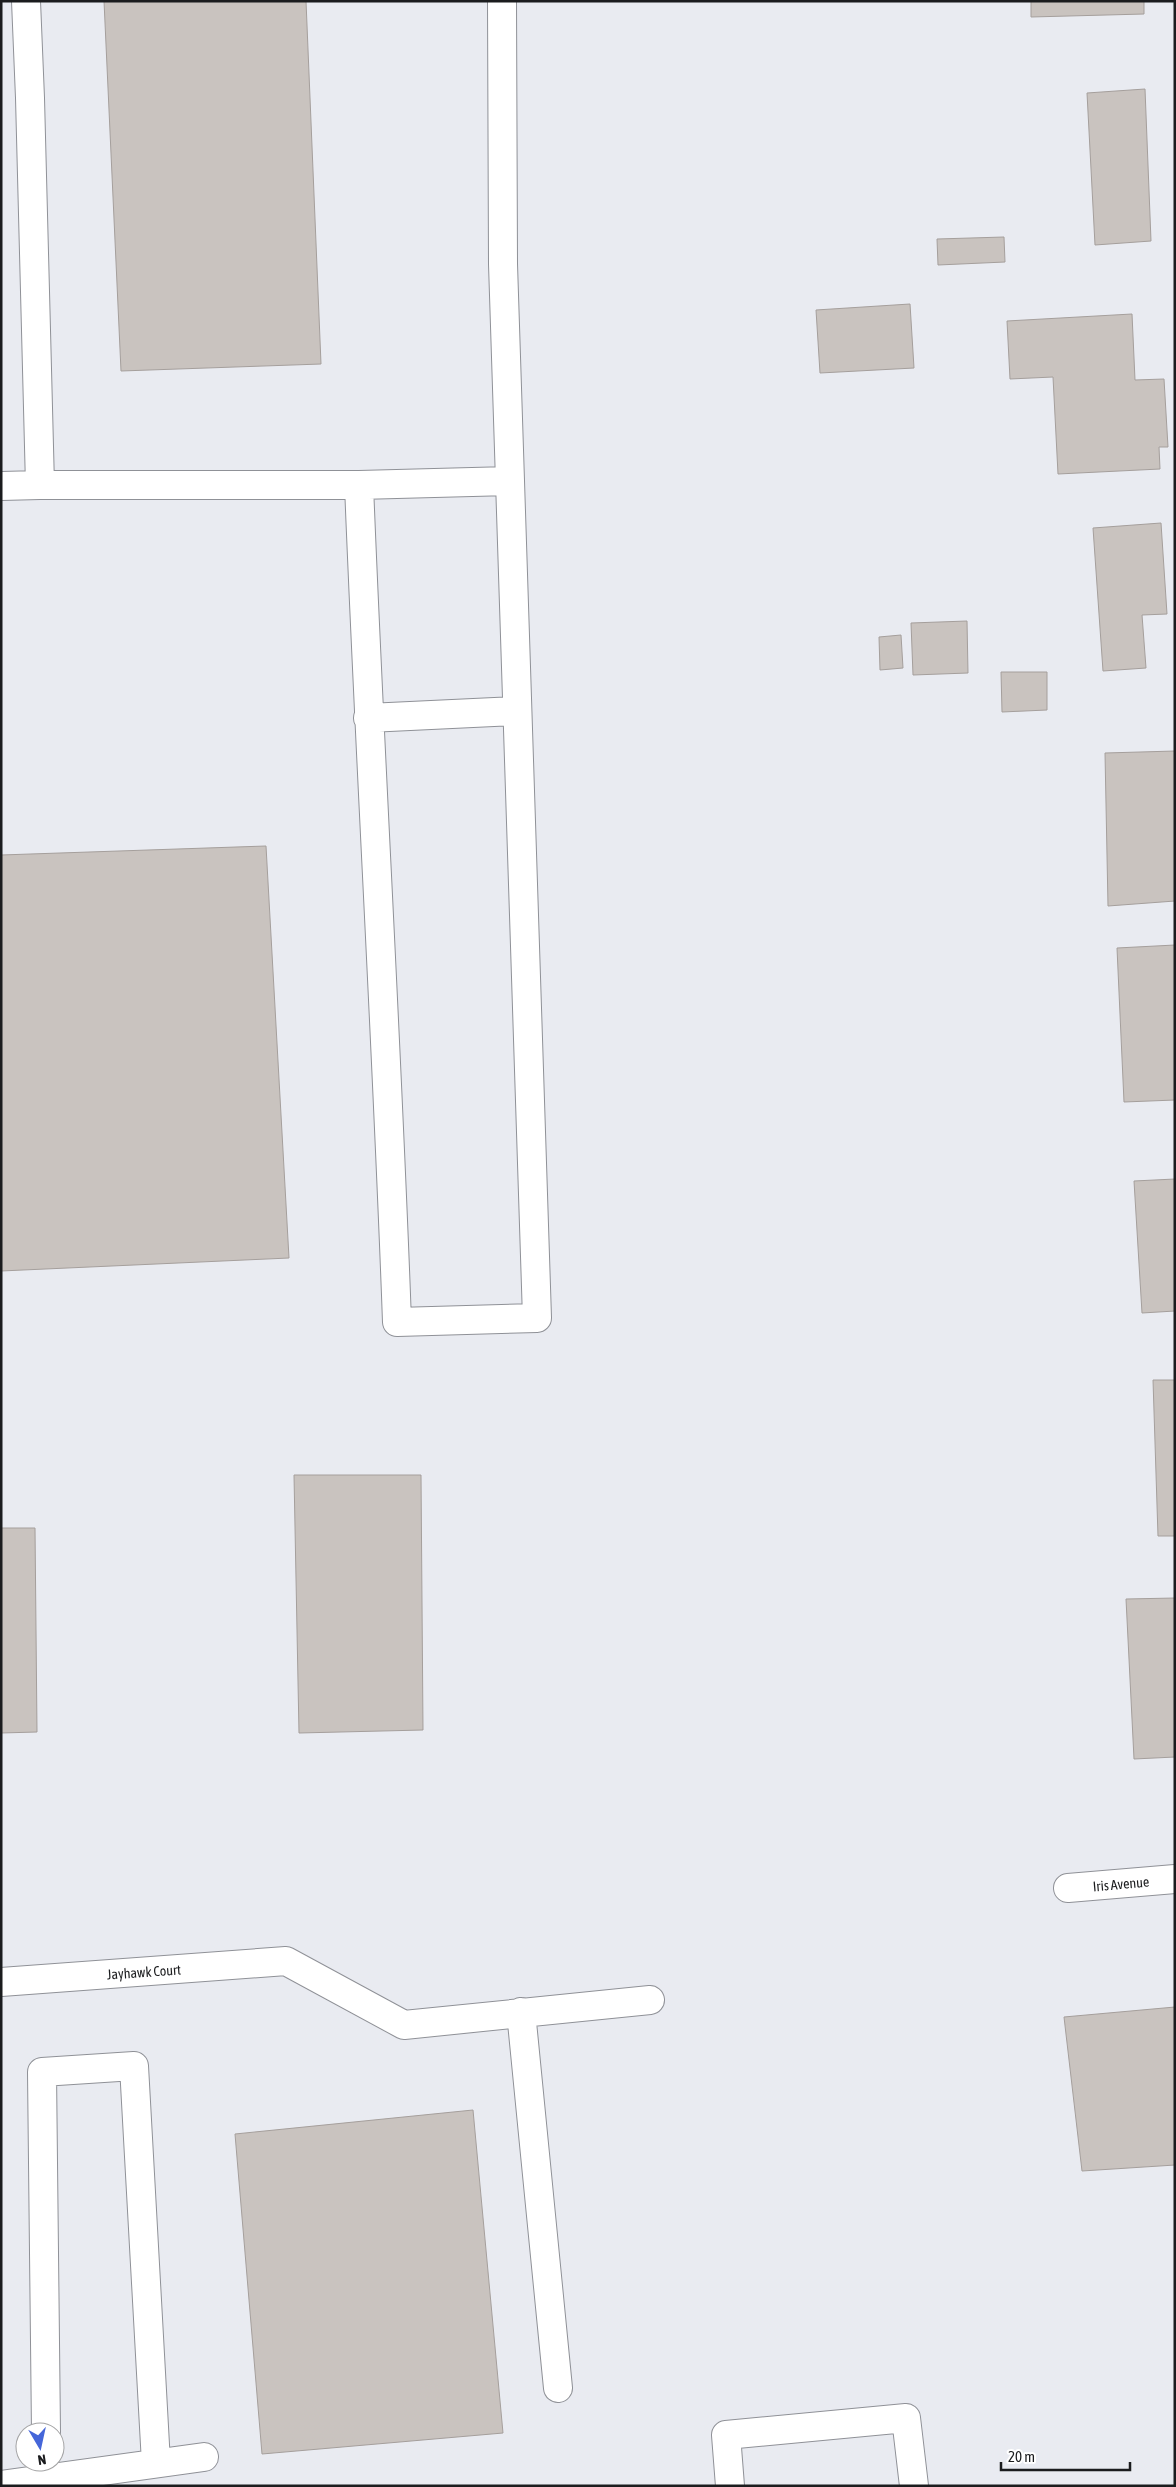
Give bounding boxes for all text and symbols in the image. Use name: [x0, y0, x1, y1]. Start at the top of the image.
street label: Iris Avenue: [1092, 1874, 1150, 1894]
street label: Jayhawk Court: [106, 1961, 182, 1983]
north arrow: [15, 2422, 65, 2472]
scale bar: [1001, 2440, 1130, 2472]
text: 20 m: [1008, 2448, 1035, 2465]
text: N: [37, 2451, 47, 2468]

